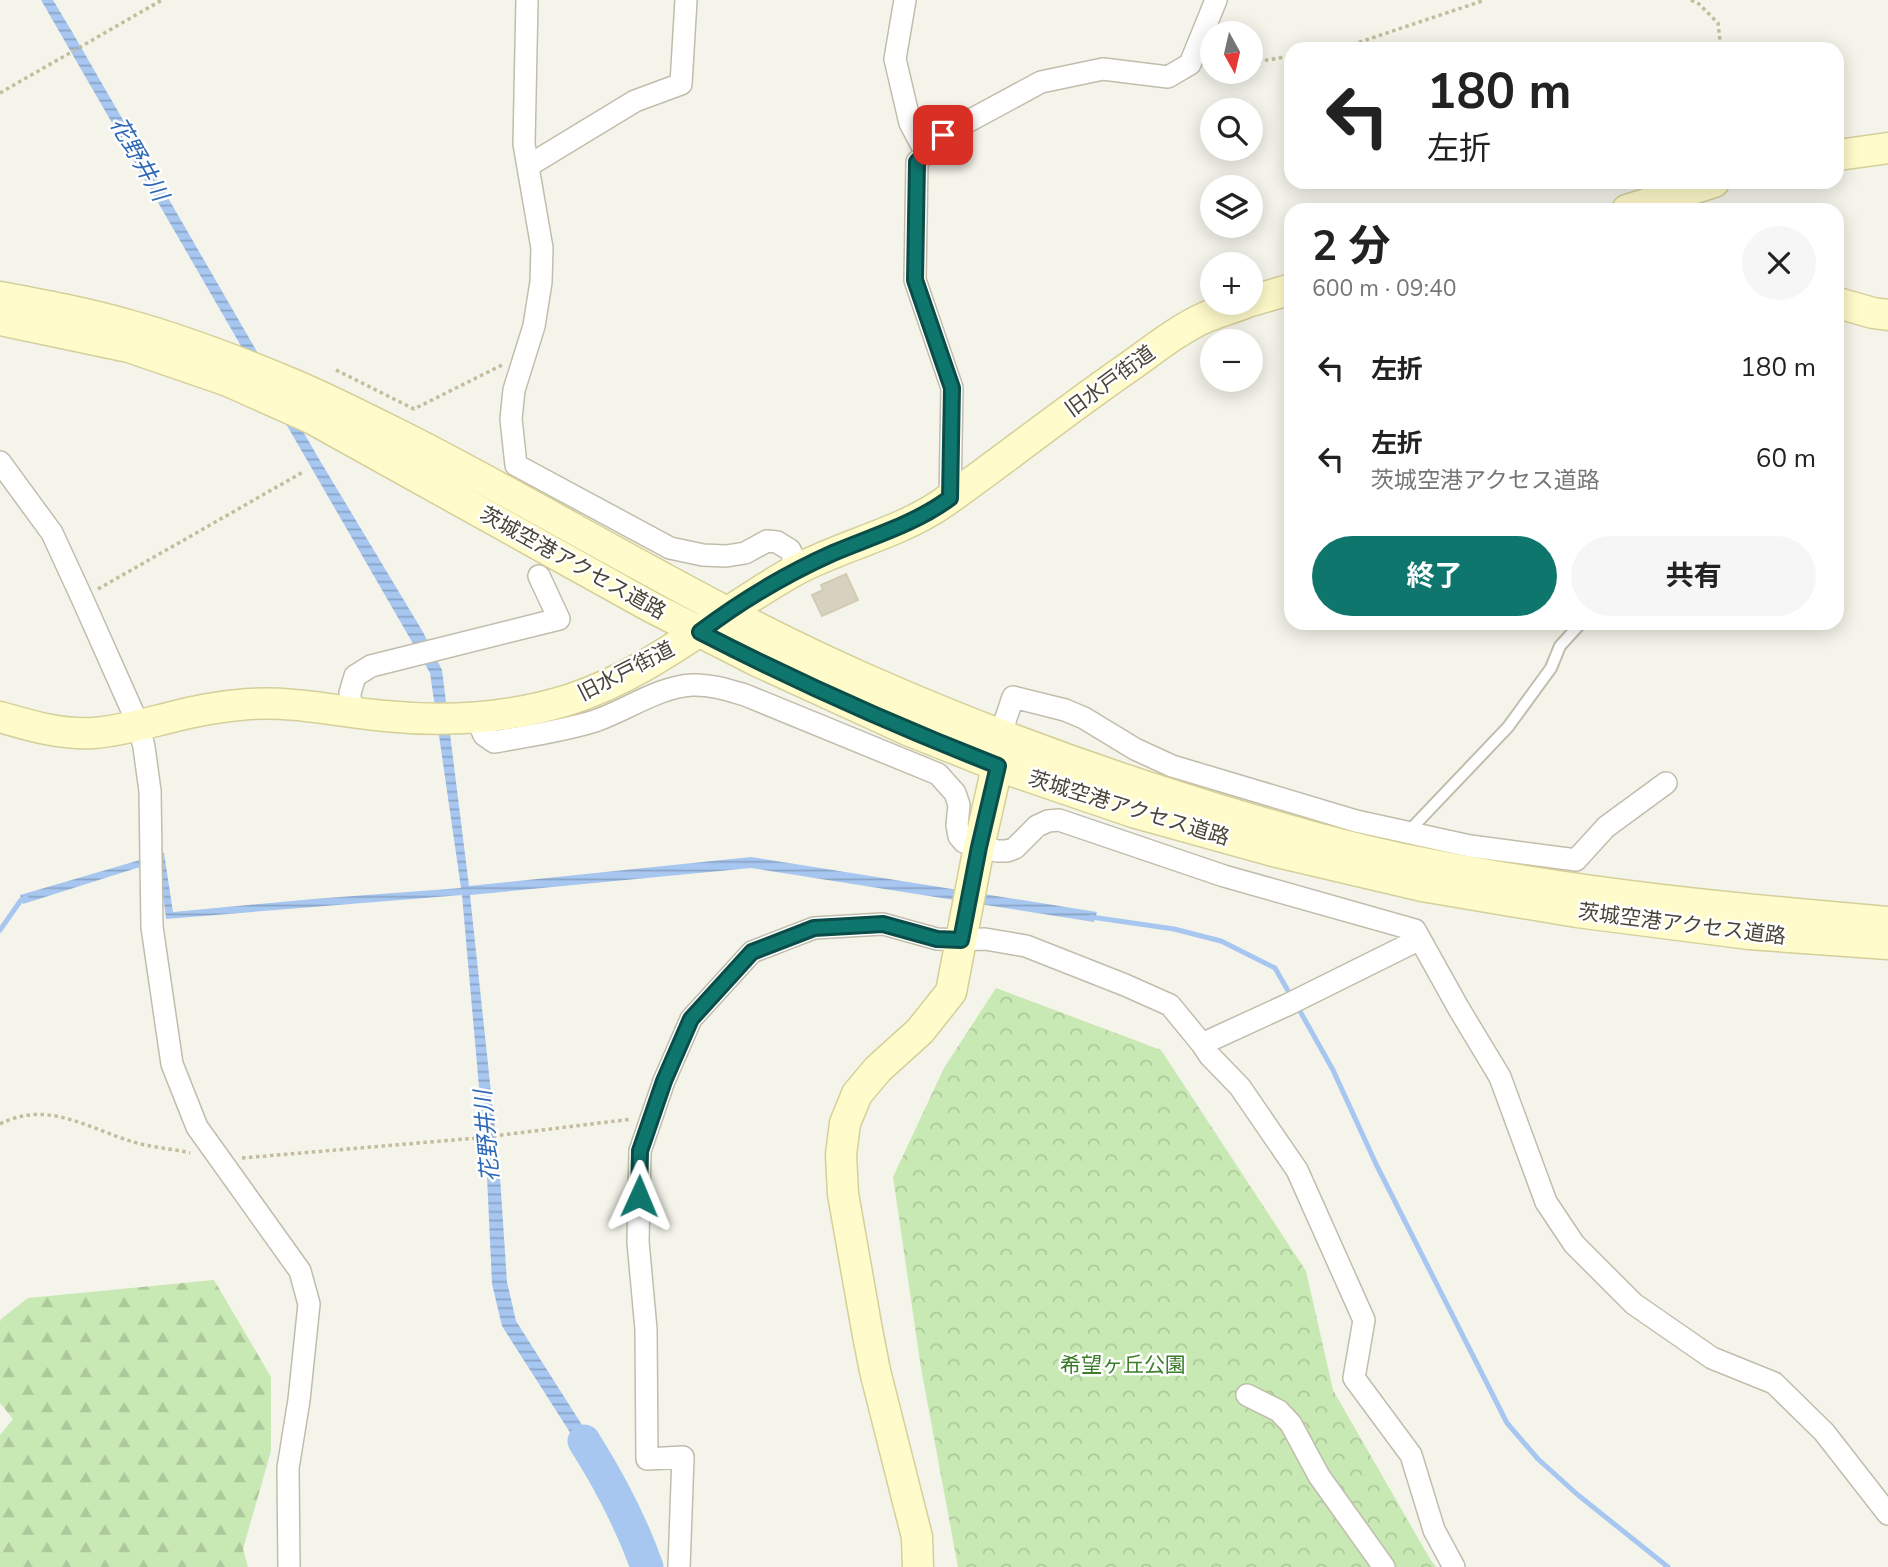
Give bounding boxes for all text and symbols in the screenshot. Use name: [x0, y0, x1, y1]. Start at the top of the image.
north arrow: [1200, 21, 1264, 84]
map controls: [1200, 21, 1263, 392]
text: 180 m: [1427, 58, 1571, 125]
icon: left: [1312, 70, 1403, 161]
button: search: [1200, 98, 1263, 161]
pin: [913, 105, 973, 165]
water label: 花野井川: [103, 111, 177, 209]
icon: arrive: [924, 116, 962, 154]
text: 左折: [1427, 127, 1491, 170]
button: layers: [1200, 175, 1263, 238]
text: 2 分: [1312, 218, 1391, 275]
button: close: [1742, 226, 1816, 300]
button: +: [1200, 252, 1263, 315]
text: 600 m · 09:40: [1312, 273, 1457, 304]
button: −: [1200, 329, 1263, 392]
street label: 旧水戸街道: [1059, 339, 1161, 423]
icon: left: [1312, 349, 1350, 387]
text: 180 m: [1740, 350, 1816, 385]
text: 左折: [1371, 352, 1423, 387]
text: 左折: [1371, 426, 1423, 461]
icon: left: [1312, 440, 1350, 478]
text: 60 m: [1756, 441, 1816, 476]
text: 茨城空港アクセス道路: [1371, 465, 1600, 496]
street label: 茨城空港アクセス道路: [475, 500, 671, 626]
button: 終了: [1312, 536, 1557, 616]
button: 共有: [1571, 536, 1816, 616]
street label: 旧水戸街道: [573, 635, 679, 707]
street label: 茨城空港アクセス道路: [1025, 764, 1233, 852]
street label: 茨城空港アクセス道路: [1577, 897, 1787, 951]
water label: 花野井川: [467, 1086, 506, 1183]
position arrow: [602, 1159, 676, 1233]
park label: 希望ヶ丘公園: [1060, 1351, 1186, 1379]

